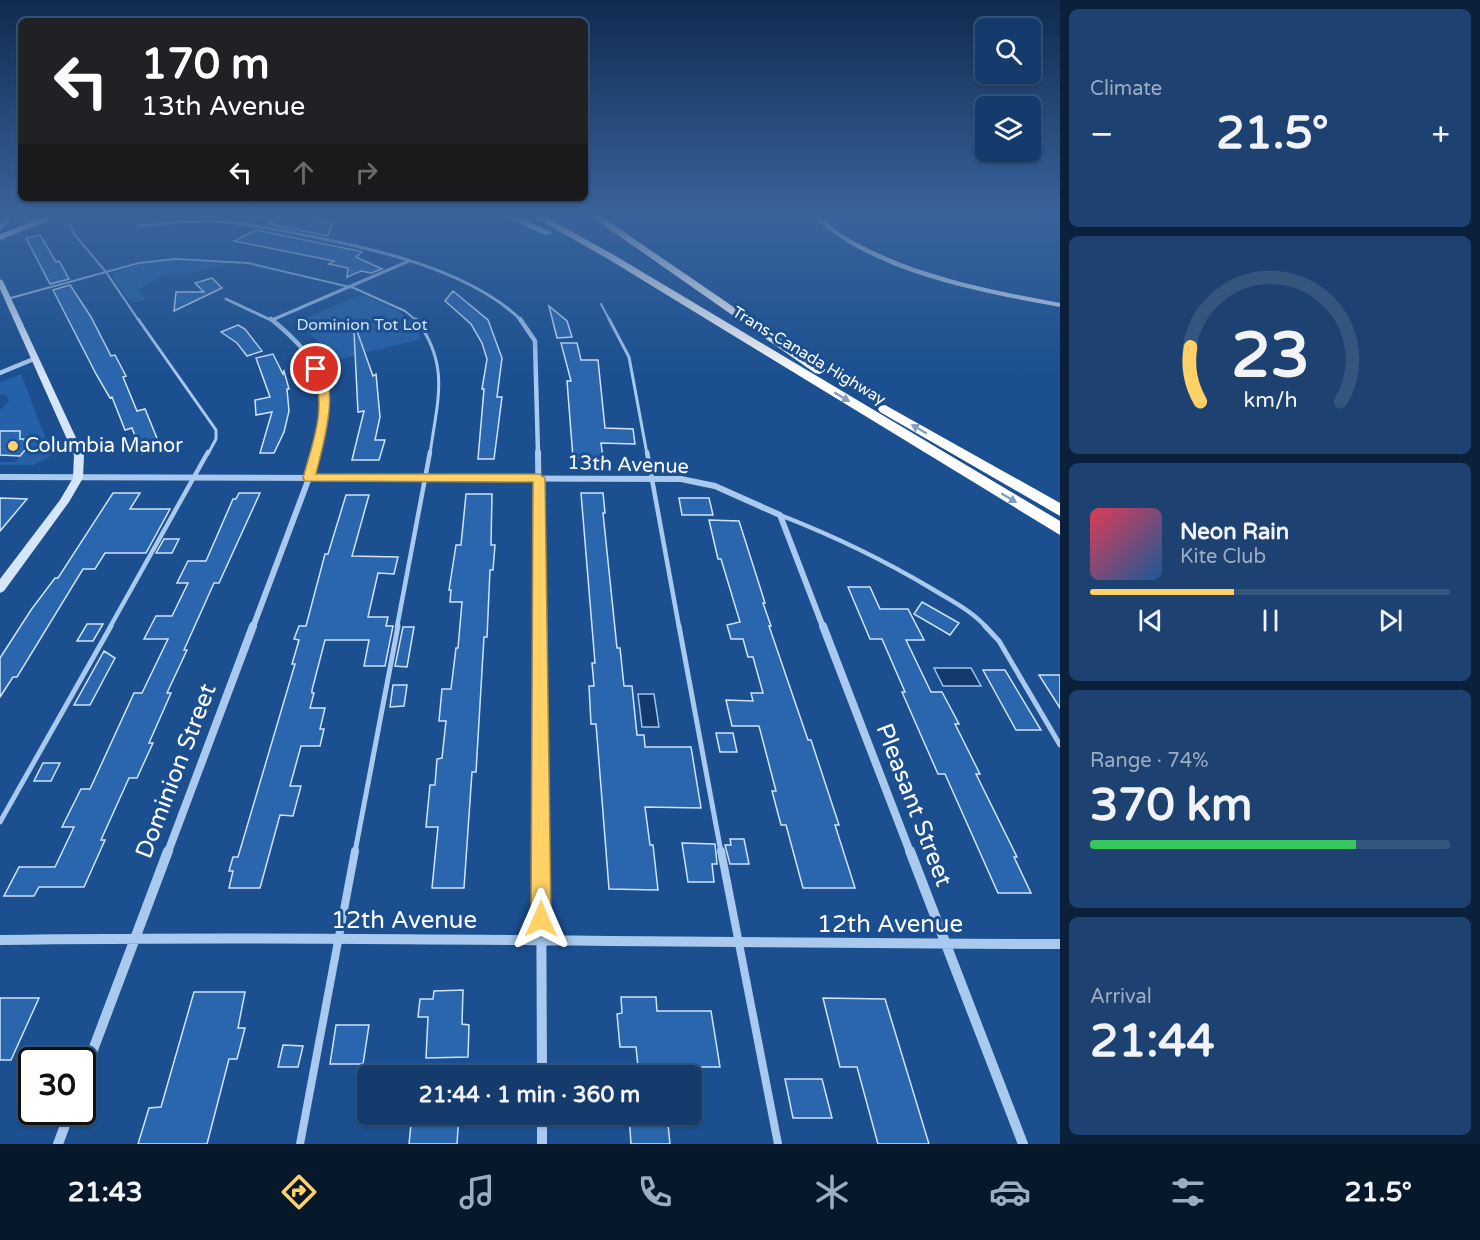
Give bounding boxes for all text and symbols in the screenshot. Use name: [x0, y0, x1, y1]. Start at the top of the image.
map controls: [975, 18, 1041, 162]
button: search: [975, 18, 1041, 84]
text: 170 m: [141, 39, 270, 90]
icon: left: [42, 42, 120, 120]
text: Climate: [1090, 77, 1162, 101]
text: 13th Avenue: [141, 90, 305, 123]
button: layers: [975, 96, 1041, 162]
text: 21.5°: [1216, 107, 1329, 161]
text: −: [1090, 115, 1114, 154]
text: +: [1431, 115, 1450, 154]
icon: left: [224, 156, 257, 189]
icon: ahead: [287, 156, 320, 189]
icon: right: [350, 156, 383, 189]
street label: Trans-Canada Highway: [729, 302, 890, 410]
park label: Dominion Tot Lot: [296, 315, 428, 335]
text: 23: [1231, 319, 1309, 394]
pin: [290, 343, 341, 394]
icon: arrive: [299, 352, 332, 385]
text: km/h: [1243, 387, 1297, 413]
one-way arrow: [834, 392, 850, 403]
one-way arrow: [910, 424, 927, 434]
place label: Columbia Manor: [25, 434, 183, 458]
marker: Columbia Manor: [6, 439, 20, 453]
street label: 13th Avenue: [567, 451, 689, 479]
one-way arrow: [1001, 493, 1017, 504]
text: Neon Rain: [1180, 519, 1289, 545]
text: Kite Club: [1180, 545, 1266, 569]
icon: previous: [1134, 604, 1167, 637]
icon: pause: [1254, 604, 1287, 637]
icon: next: [1374, 604, 1407, 637]
street label: Dominion Street: [129, 680, 223, 862]
street label: Pleasant Street: [870, 719, 958, 891]
text: Range · 74%: [1090, 749, 1209, 773]
text: 370 km: [1090, 779, 1252, 833]
position arrow: [509, 887, 573, 951]
street label: 12th Avenue: [331, 906, 477, 935]
street label: 12th Avenue: [817, 910, 963, 939]
text: Arrival: [1090, 985, 1152, 1009]
text: 21:44: [1090, 1015, 1215, 1069]
speed limit sign: 30: [18, 1047, 96, 1125]
text: 21:44 · 1 min · 360 m: [419, 1082, 640, 1108]
icon: directions: [278, 1171, 320, 1213]
icon: music: [456, 1171, 498, 1213]
icon: phone: [634, 1171, 676, 1213]
icon: climate: [811, 1171, 853, 1213]
icon: car: [989, 1171, 1031, 1213]
icon: filters: [1167, 1171, 1209, 1213]
text: 21:43: [68, 1176, 143, 1209]
text: 21.5°: [1345, 1176, 1412, 1209]

